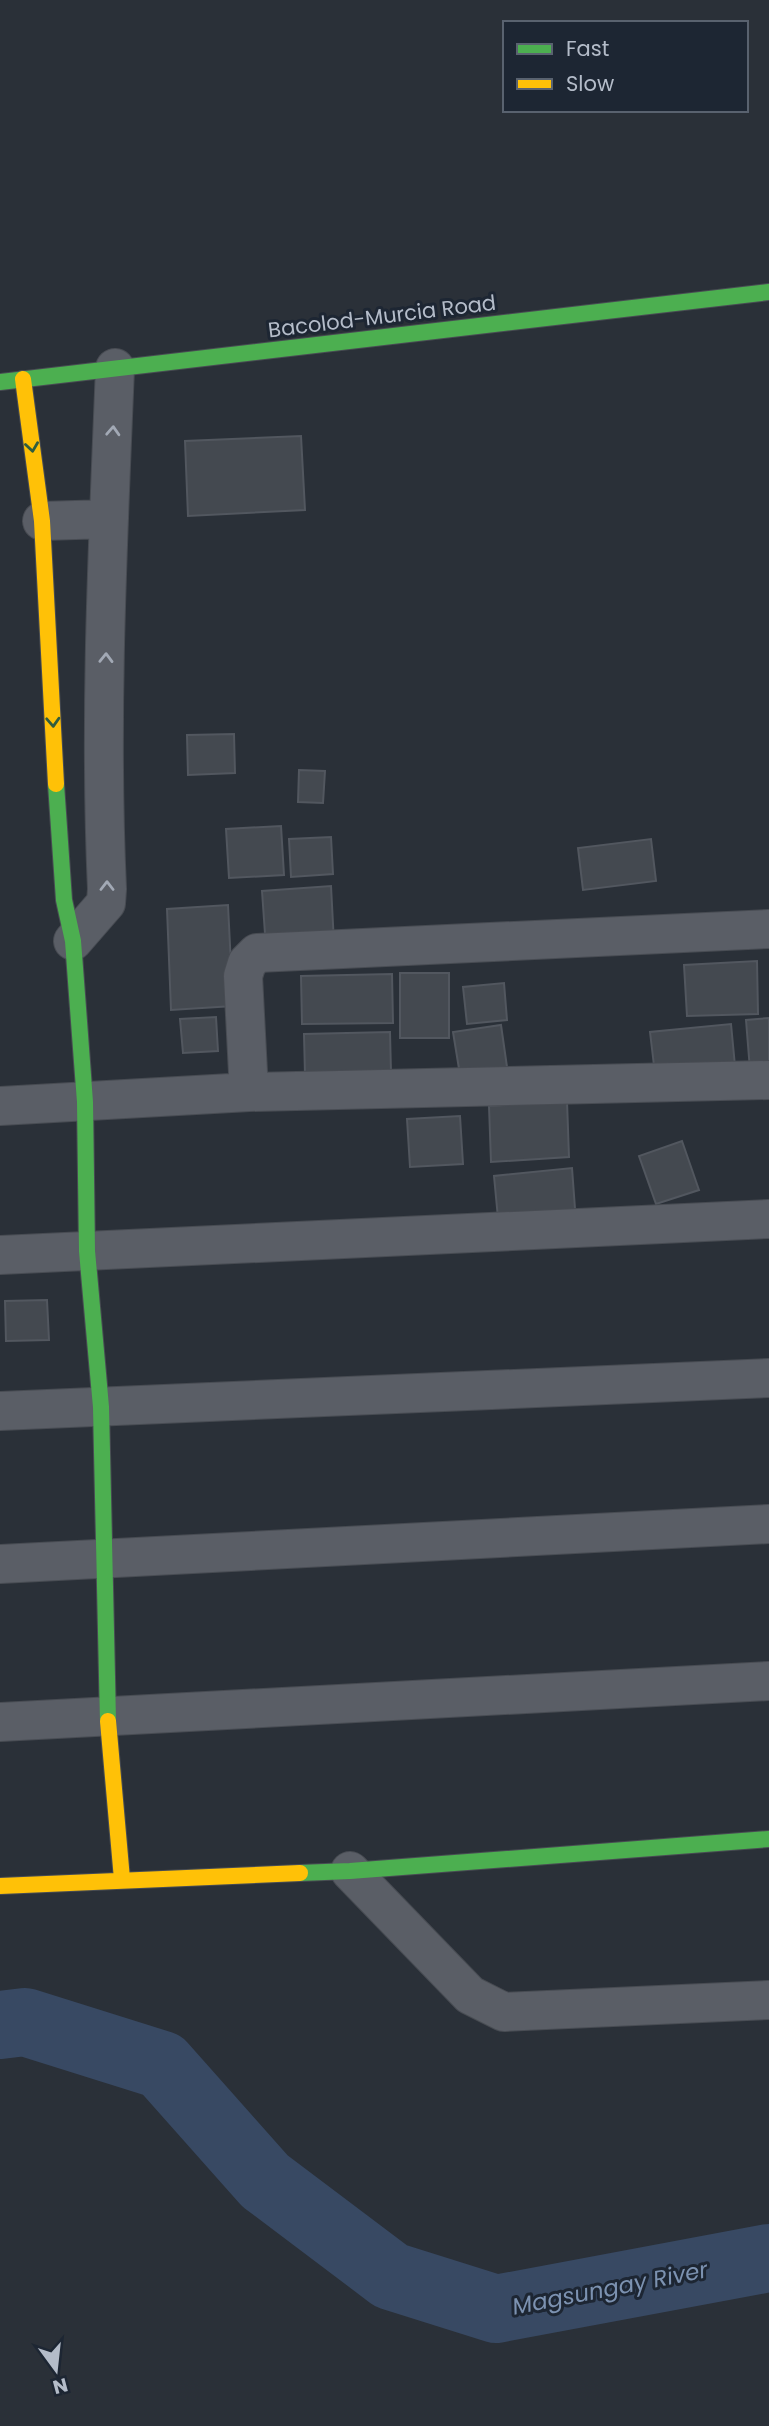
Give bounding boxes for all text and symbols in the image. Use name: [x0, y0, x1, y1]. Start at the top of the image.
legend: [503, 21, 748, 112]
text: Fast: [566, 34, 609, 63]
text: Slow: [566, 69, 614, 98]
street label: Bacolod-Murcia Road: [266, 288, 498, 344]
one-way arrow: [105, 425, 120, 436]
one-way arrow: [25, 441, 40, 453]
one-way arrow: [98, 652, 114, 663]
one-way arrow: [45, 717, 60, 728]
one-way arrow: [99, 880, 114, 891]
water label: Magsungay River: [509, 2253, 712, 2323]
north arrow: [21, 2335, 91, 2405]
text: N: [50, 2371, 71, 2401]

